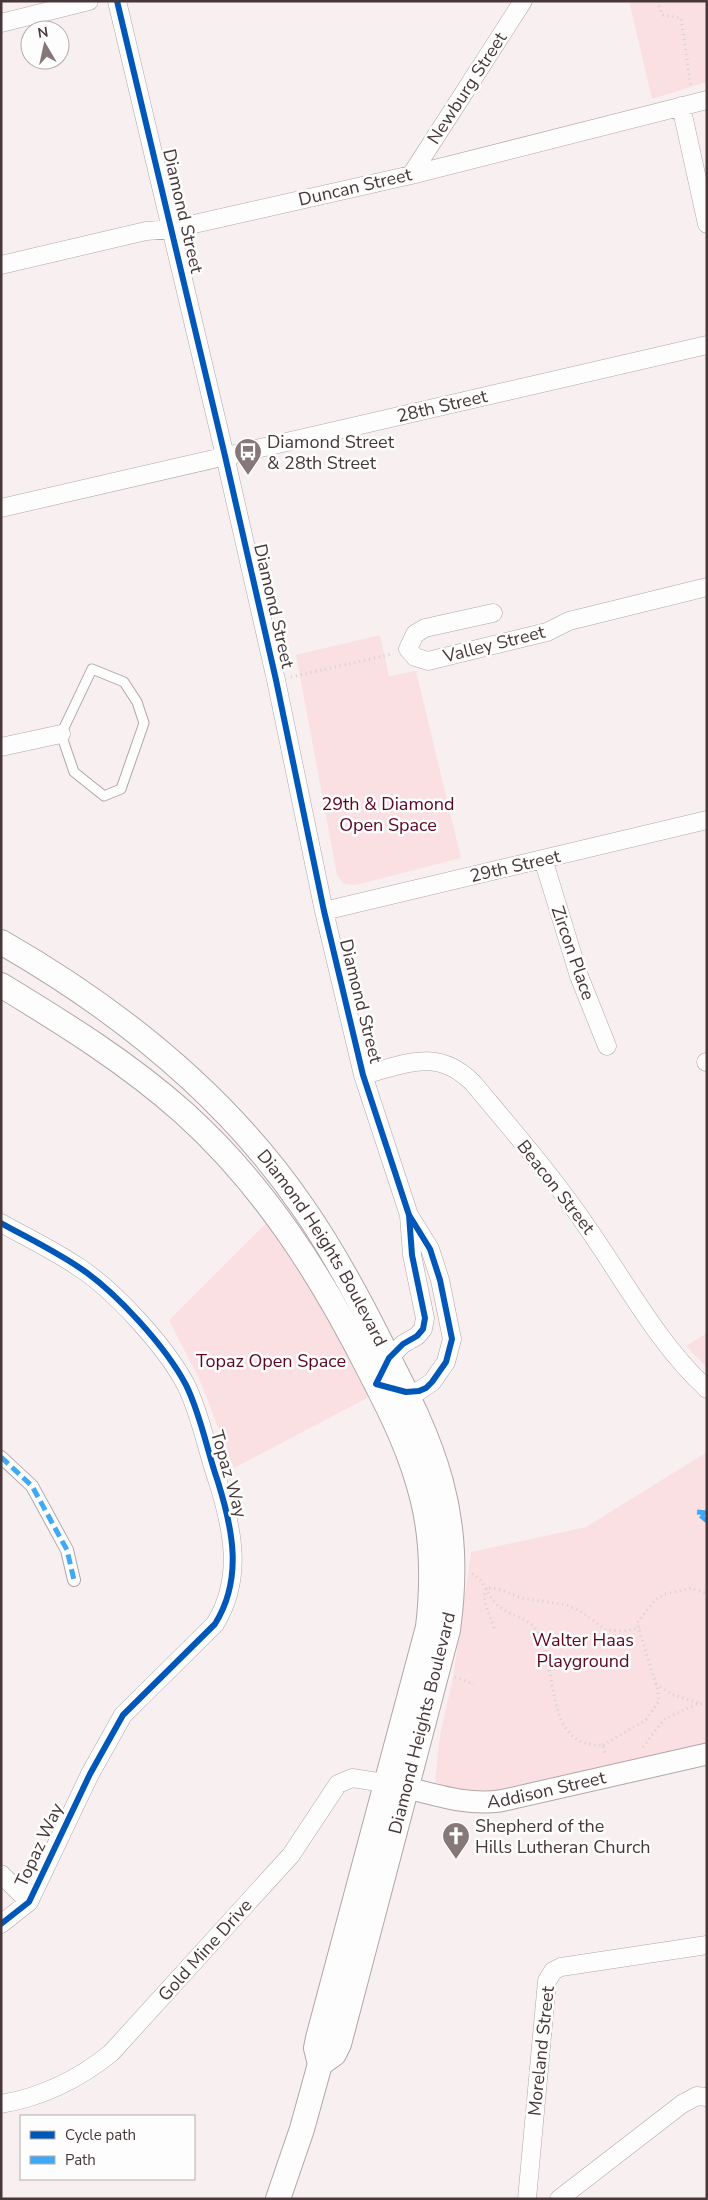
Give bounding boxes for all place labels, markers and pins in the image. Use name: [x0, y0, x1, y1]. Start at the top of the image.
place label: Diamond Street & 28th Street: [267, 430, 395, 475]
bus stop icon: Diamond Street & 28th Street: [233, 437, 263, 476]
place label: Shepherd of the Hills Lutheran Church: [475, 1814, 651, 1859]
church icon: Shepherd of the Hills Lutheran Church: [441, 1821, 471, 1860]

